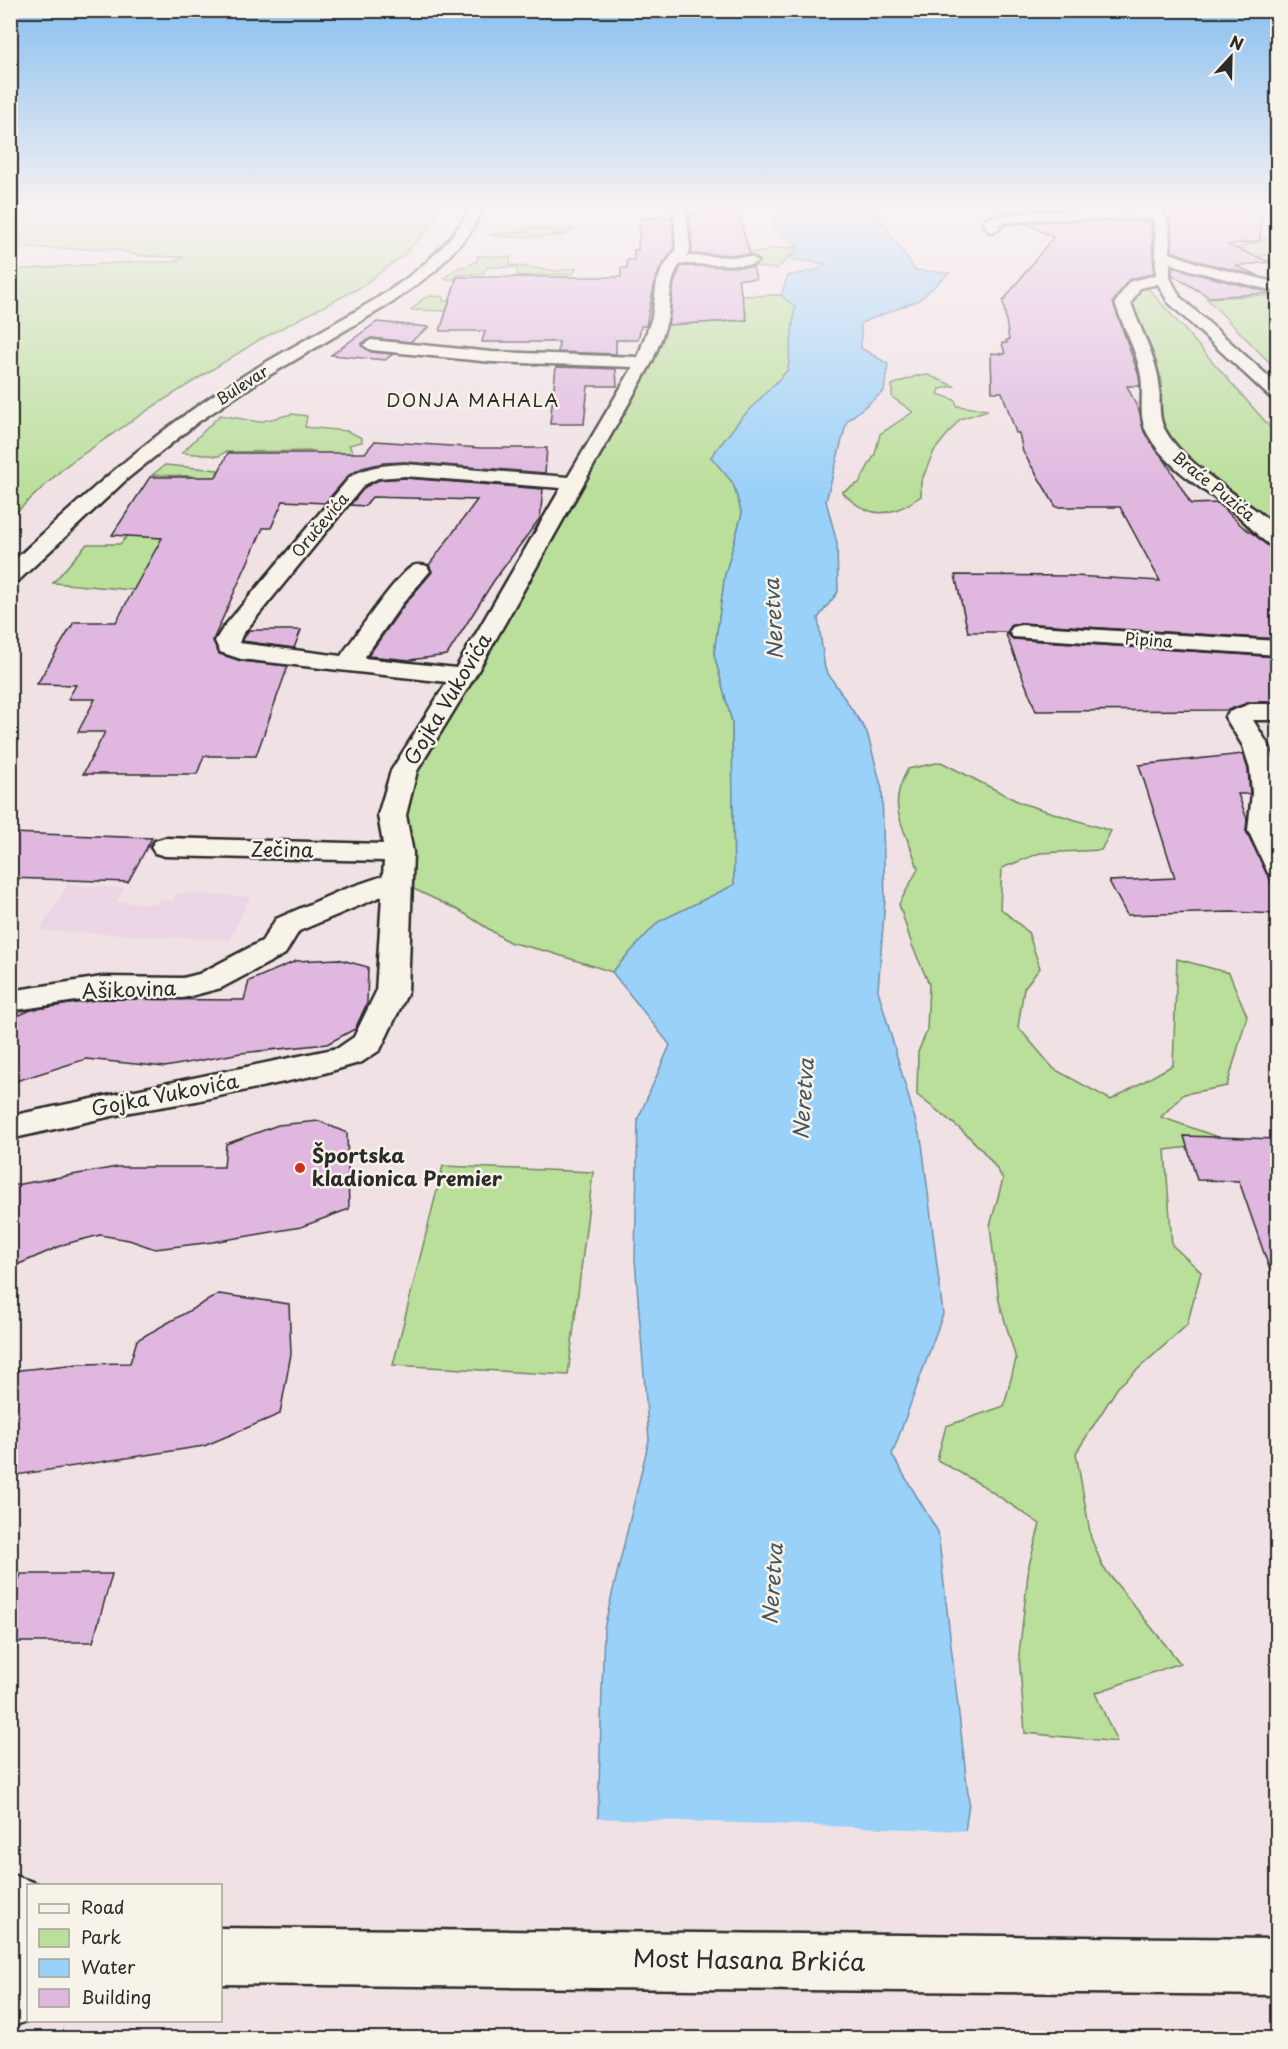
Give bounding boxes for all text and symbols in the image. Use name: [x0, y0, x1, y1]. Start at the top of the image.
north arrow: [1201, 27, 1261, 87]
text: N: [1227, 29, 1247, 56]
street label: Bulevar: [210, 358, 273, 410]
district label: DONJA MAHALA: [386, 386, 560, 413]
street label: Braće Puzića: [1168, 444, 1261, 526]
street label: Oručevića: [285, 487, 354, 562]
water label: Neretva: [754, 577, 790, 660]
street label: Pipina: [1124, 625, 1174, 653]
street label: Gojka Vukovića: [396, 627, 499, 770]
street label: Zečina: [250, 833, 314, 865]
street label: Ašikovina: [81, 972, 177, 1006]
water label: Neretva: [783, 1056, 821, 1140]
street label: Gojka Vukovića: [89, 1065, 241, 1123]
place label: Športska kladionica Premier: [312, 1140, 503, 1193]
marker: Športska kladionica Premier: [293, 1161, 307, 1175]
water label: Neretva: [752, 1541, 790, 1625]
legend: [27, 1884, 222, 2022]
text: Road: [81, 1893, 125, 1920]
text: Park: [81, 1923, 121, 1950]
street label: Most Hasana Brkića: [633, 1939, 866, 1979]
text: Water: [81, 1953, 136, 1980]
text: Building: [81, 1983, 151, 2010]

